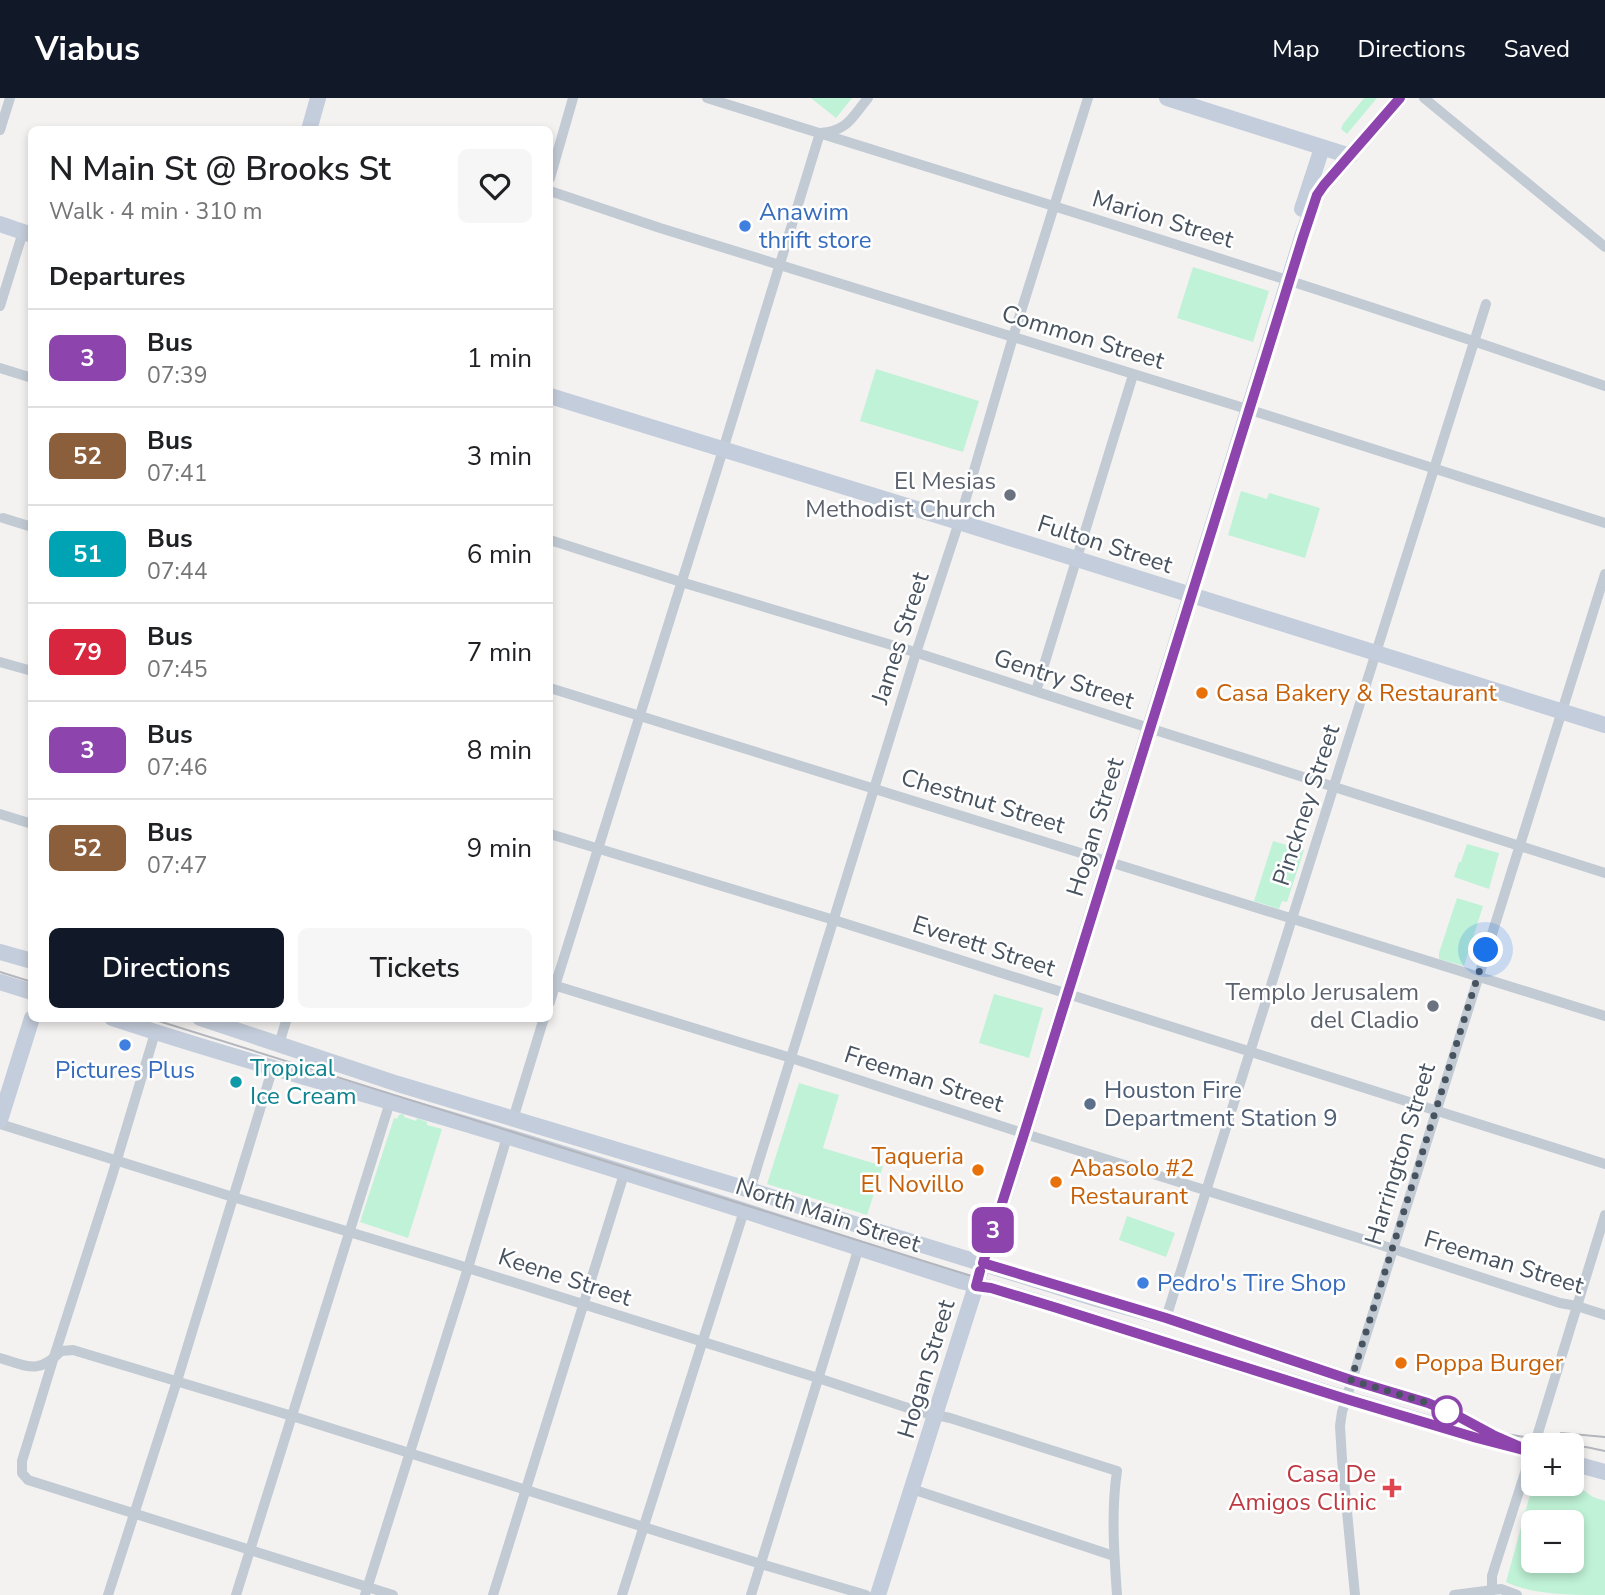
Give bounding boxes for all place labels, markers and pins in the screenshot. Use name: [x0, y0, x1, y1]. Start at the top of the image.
place label: Anawim thrift store: [759, 196, 871, 256]
marker: Anawim thrift store: [737, 218, 753, 234]
place label: El Mesias Methodist Church: [805, 465, 996, 525]
marker: El Mesias Methodist Church: [1002, 487, 1018, 503]
place label: Casa Bakery & Restaurant: [1216, 677, 1497, 709]
marker: Casa Bakery & Restaurant: [1194, 685, 1210, 701]
place label: Templo Jerusalem del Cladio: [1225, 976, 1419, 1036]
marker: Templo Jerusalem del Cladio: [1425, 998, 1441, 1014]
marker: Pictures Plus: [117, 1037, 133, 1053]
place label: Tropical Ice Cream: [250, 1052, 357, 1112]
place label: Pictures Plus: [55, 1054, 195, 1086]
marker: Tropical Ice Cream: [228, 1074, 244, 1090]
place label: Houston Fire Department Station 9: [1104, 1074, 1338, 1134]
marker: Houston Fire Department Station 9: [1082, 1096, 1098, 1112]
place label: Taqueria El Novillo: [860, 1140, 964, 1200]
place label: Abasolo #2 Restaurant: [1070, 1152, 1194, 1212]
marker: Taqueria El Novillo: [970, 1162, 986, 1178]
marker: Abasolo #2 Restaurant: [1048, 1174, 1064, 1190]
place label: Pedro's Tire Shop: [1157, 1267, 1346, 1299]
marker: Pedro's Tire Shop: [1135, 1275, 1151, 1291]
place label: Poppa Burger: [1415, 1347, 1564, 1379]
marker: Poppa Burger: [1393, 1355, 1409, 1371]
unlabelled marker: [1432, 1396, 1462, 1426]
place label: Casa De Amigos Clinic: [1228, 1458, 1376, 1518]
marker: Casa De Amigos Clinic: [1382, 1478, 1402, 1498]

